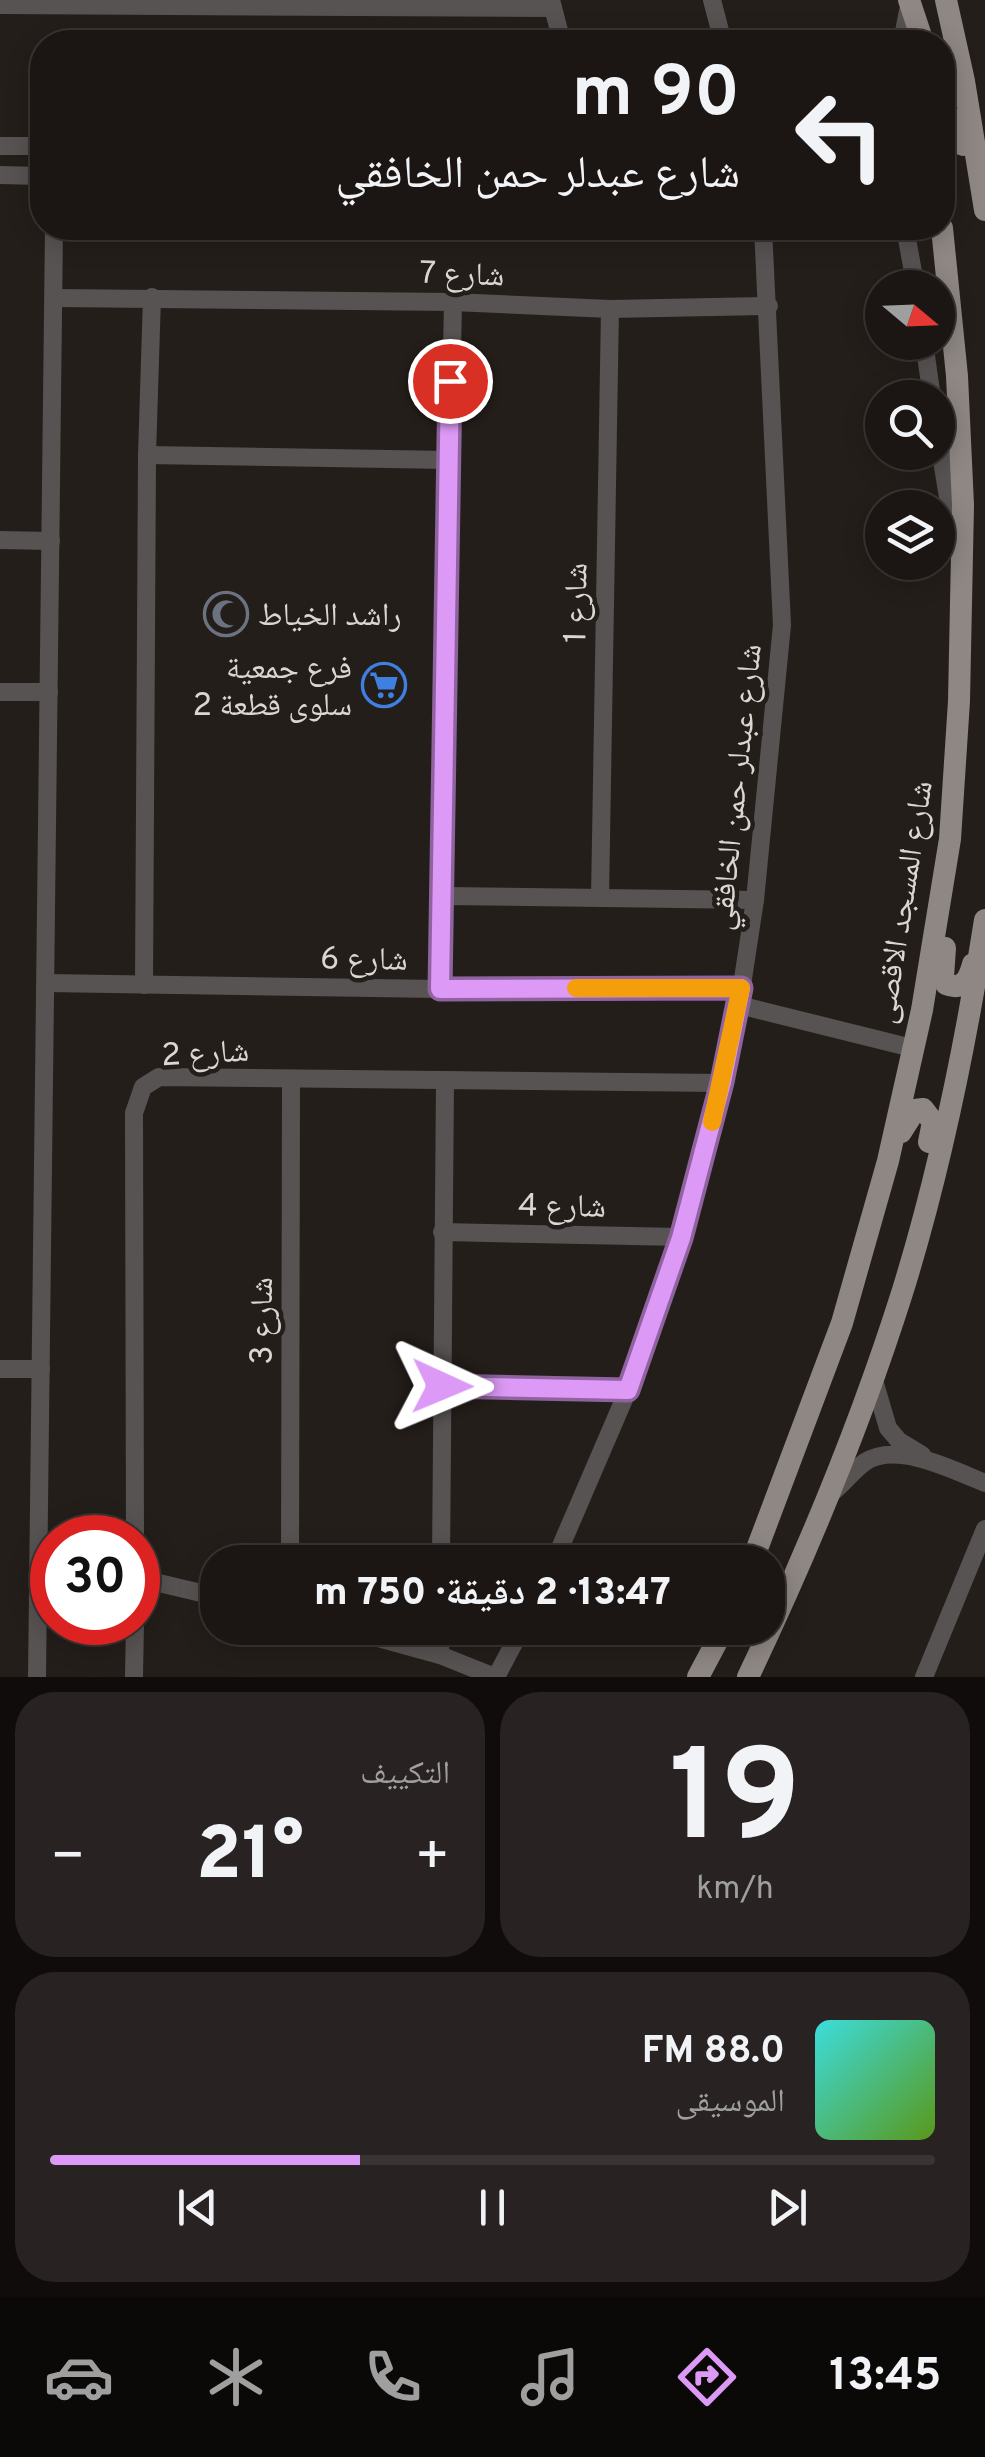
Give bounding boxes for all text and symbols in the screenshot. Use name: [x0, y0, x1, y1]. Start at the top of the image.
text: 90 m: [572, 52, 740, 141]
icon: left: [775, 70, 905, 200]
text: شارع عبدلر حمن الخافقي: [335, 147, 740, 204]
street label: شارع 7: [419, 255, 505, 297]
north arrow: [865, 270, 955, 360]
map controls: [865, 270, 955, 580]
pin: [408, 339, 493, 424]
icon: arrive: [423, 354, 478, 409]
button: search: [865, 380, 955, 470]
button: layers: [865, 490, 955, 580]
street label: شارع 1: [557, 563, 599, 644]
mosque icon: راشد الخياط: [203, 591, 249, 637]
place label: راشد الخياط: [258, 597, 402, 637]
street label: شارع عبدلر حمن الخافقي: [703, 642, 775, 933]
place label: فرع جمعية سلوى قطعة 2: [192, 650, 352, 727]
supermarket icon: فرع جمعية سلوى قطعة 2: [361, 662, 407, 708]
street label: شارع المسجد الاقصى: [866, 778, 944, 1027]
street label: شارع 6: [320, 940, 408, 982]
street label: شارع 2: [160, 1033, 250, 1077]
street label: شارع 4: [517, 1187, 606, 1229]
street label: شارع 3: [244, 1277, 284, 1365]
position arrow: [390, 1334, 494, 1438]
speed limit sign: 30: [30, 1515, 160, 1645]
text: 13:47 · 2 دقيقة · 750 m: [314, 1570, 671, 1619]
text: 19: [669, 1722, 801, 1887]
text: التكييف: [360, 1755, 450, 1795]
text: 21°: [196, 1811, 304, 1906]
text: −: [50, 1824, 85, 1894]
text: +: [415, 1824, 450, 1894]
text: km/h: [696, 1870, 774, 1910]
text: 88.0 FM: [642, 2028, 785, 2077]
text: الموسيقى: [675, 2083, 785, 2123]
icon: previous: [170, 2180, 225, 2235]
icon: pause: [465, 2180, 520, 2235]
icon: next: [760, 2180, 815, 2235]
icon: car: [44, 2342, 114, 2412]
icon: climate: [201, 2342, 271, 2412]
icon: phone: [358, 2342, 428, 2412]
icon: music: [515, 2342, 585, 2412]
icon: directions: [672, 2342, 742, 2412]
text: 13:45: [829, 2349, 941, 2406]

